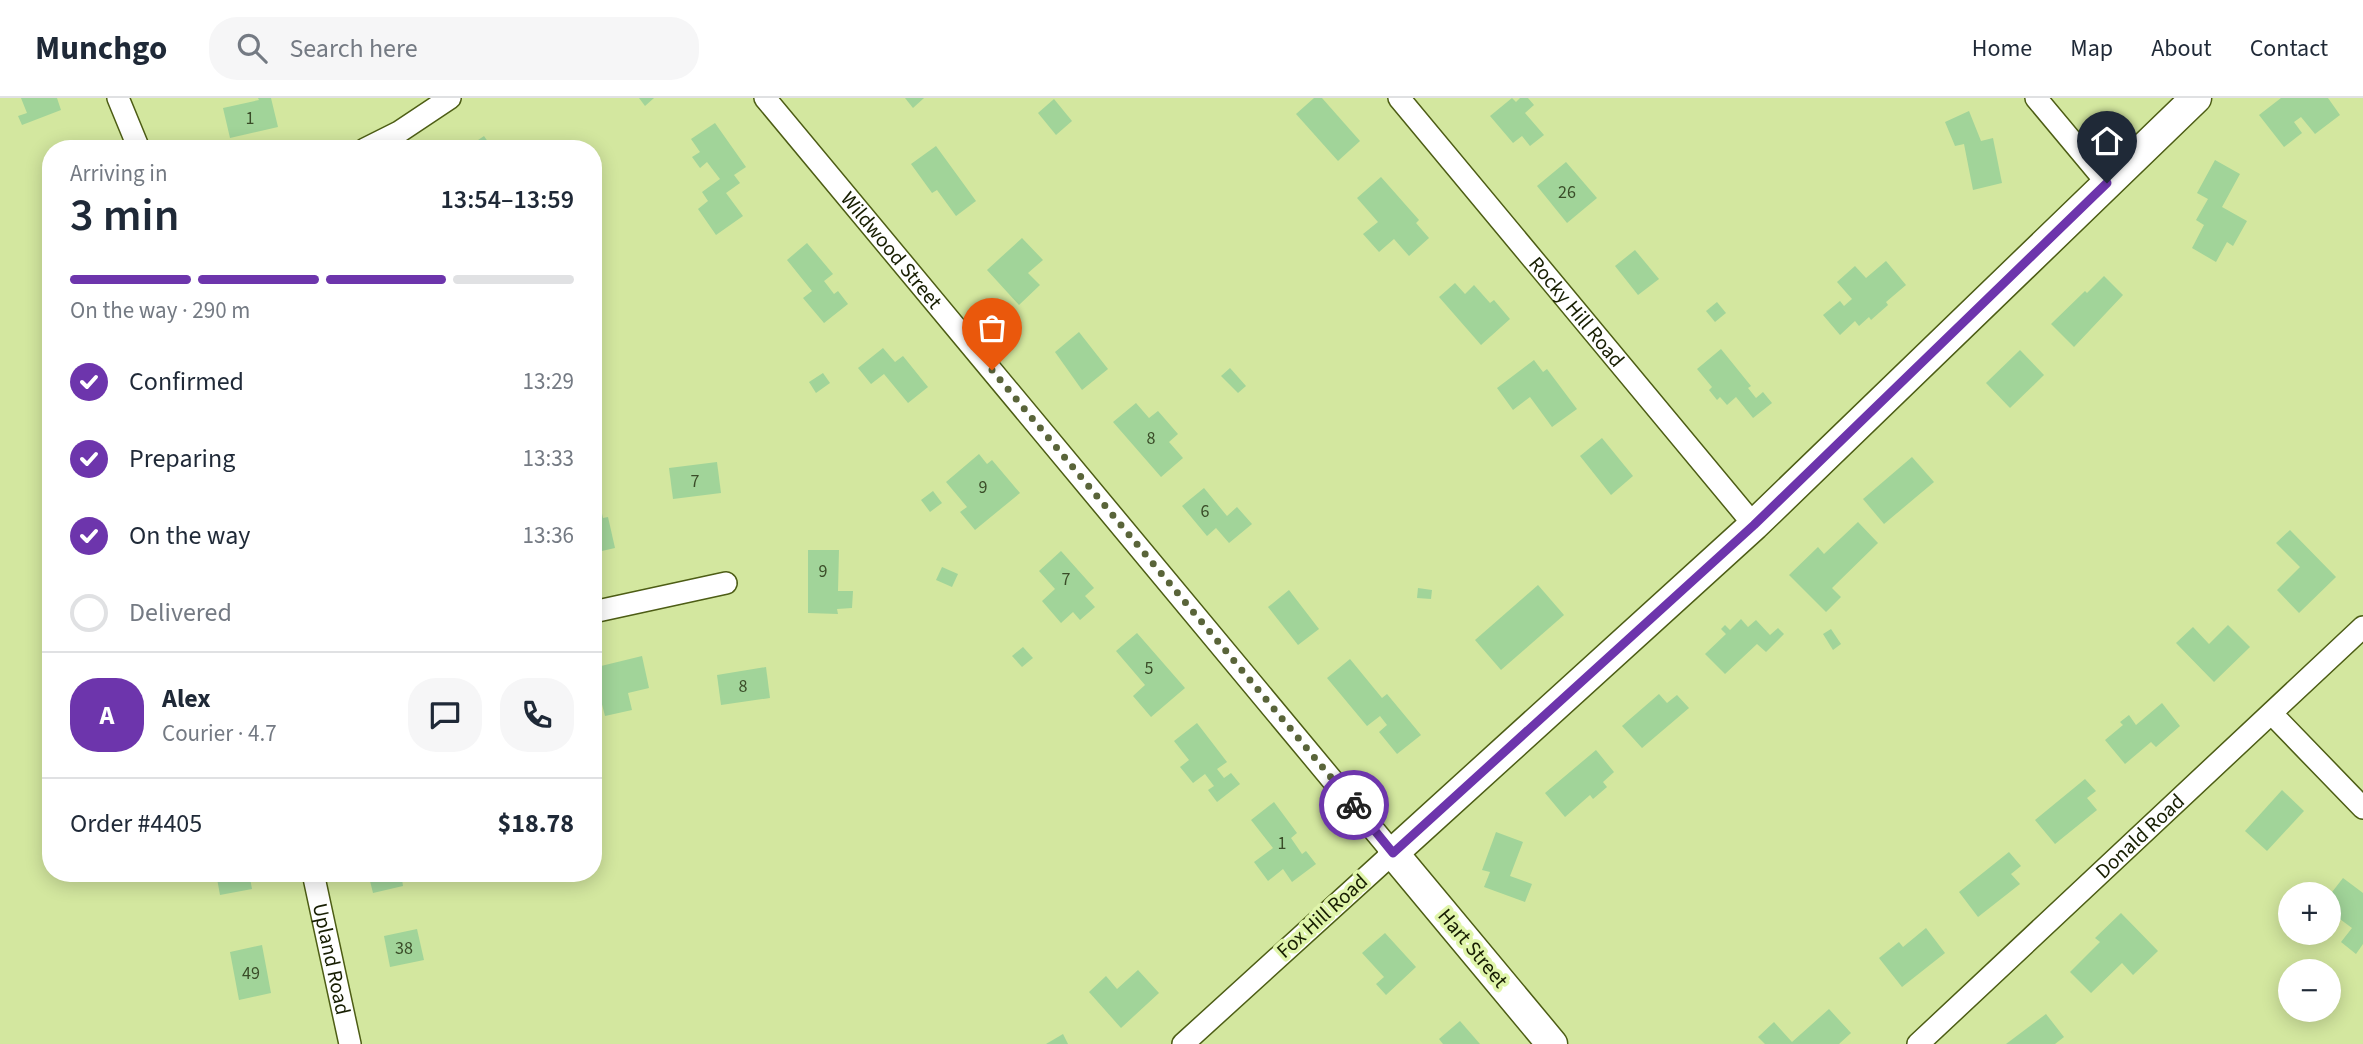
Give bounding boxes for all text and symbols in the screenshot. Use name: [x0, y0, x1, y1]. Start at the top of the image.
search box: [209, 17, 699, 80]
text: Munchgo: [35, 25, 167, 72]
icon: search: [233, 29, 271, 67]
text: Search here: [289, 30, 418, 67]
text: Home: [1972, 31, 2032, 66]
text: Map: [2070, 31, 2113, 66]
text: About: [2151, 31, 2212, 66]
text: Contact: [2250, 31, 2328, 66]
house number: 1: [246, 106, 254, 131]
pin: [2077, 111, 2137, 183]
icon: home: [2088, 122, 2126, 160]
text: Arriving in: [70, 157, 168, 190]
house number: 26: [1558, 180, 1576, 205]
text: 13:54–13:59: [441, 181, 574, 218]
text: 3 min: [70, 183, 179, 248]
street label: Wildwood Street: [834, 185, 950, 316]
street label: Rocky Hill Road: [1522, 250, 1632, 374]
text: On the way · 290 m: [70, 294, 250, 327]
pin: [962, 298, 1022, 370]
icon: bag: [973, 309, 1011, 347]
icon: check: [70, 363, 108, 401]
text: Confirmed: [129, 363, 244, 400]
text: 13:29: [523, 365, 574, 398]
house number: 8: [1147, 426, 1156, 451]
icon: check: [70, 440, 108, 478]
text: Preparing: [129, 440, 235, 477]
text: 13:33: [523, 442, 574, 475]
house number: 7: [691, 469, 700, 494]
house number: 9: [979, 475, 988, 500]
house number: 6: [1201, 499, 1210, 524]
icon: check: [70, 517, 108, 555]
text: On the way: [129, 517, 250, 554]
text: 13:36: [523, 519, 574, 552]
house number: 9: [819, 559, 828, 584]
house number: 7: [1062, 567, 1071, 592]
text: Delivered: [129, 594, 232, 631]
house number: 5: [1145, 656, 1154, 681]
house number: 8: [739, 674, 748, 699]
button: chat: [408, 678, 482, 752]
button: phone: [500, 678, 574, 752]
text: Alex: [162, 680, 211, 717]
text: A: [100, 697, 114, 734]
text: Courier · 4.7: [162, 717, 277, 750]
courier: [1319, 770, 1389, 840]
icon: bike: [1335, 786, 1373, 824]
street label: Donald Road: [2088, 787, 2191, 886]
text: Order #4405: [70, 805, 202, 842]
text: $18.78: [498, 805, 574, 842]
house number: 1: [1278, 831, 1286, 856]
street label: Fox Hill Road: [1270, 867, 1374, 965]
map controls: [2278, 882, 2341, 1022]
button: +: [2278, 882, 2341, 945]
street label: Upland Road: [305, 900, 358, 1018]
street label: Hart Street: [1431, 902, 1515, 994]
house number: 38: [395, 936, 413, 961]
button: −: [2278, 959, 2341, 1022]
house number: 49: [242, 961, 260, 986]

